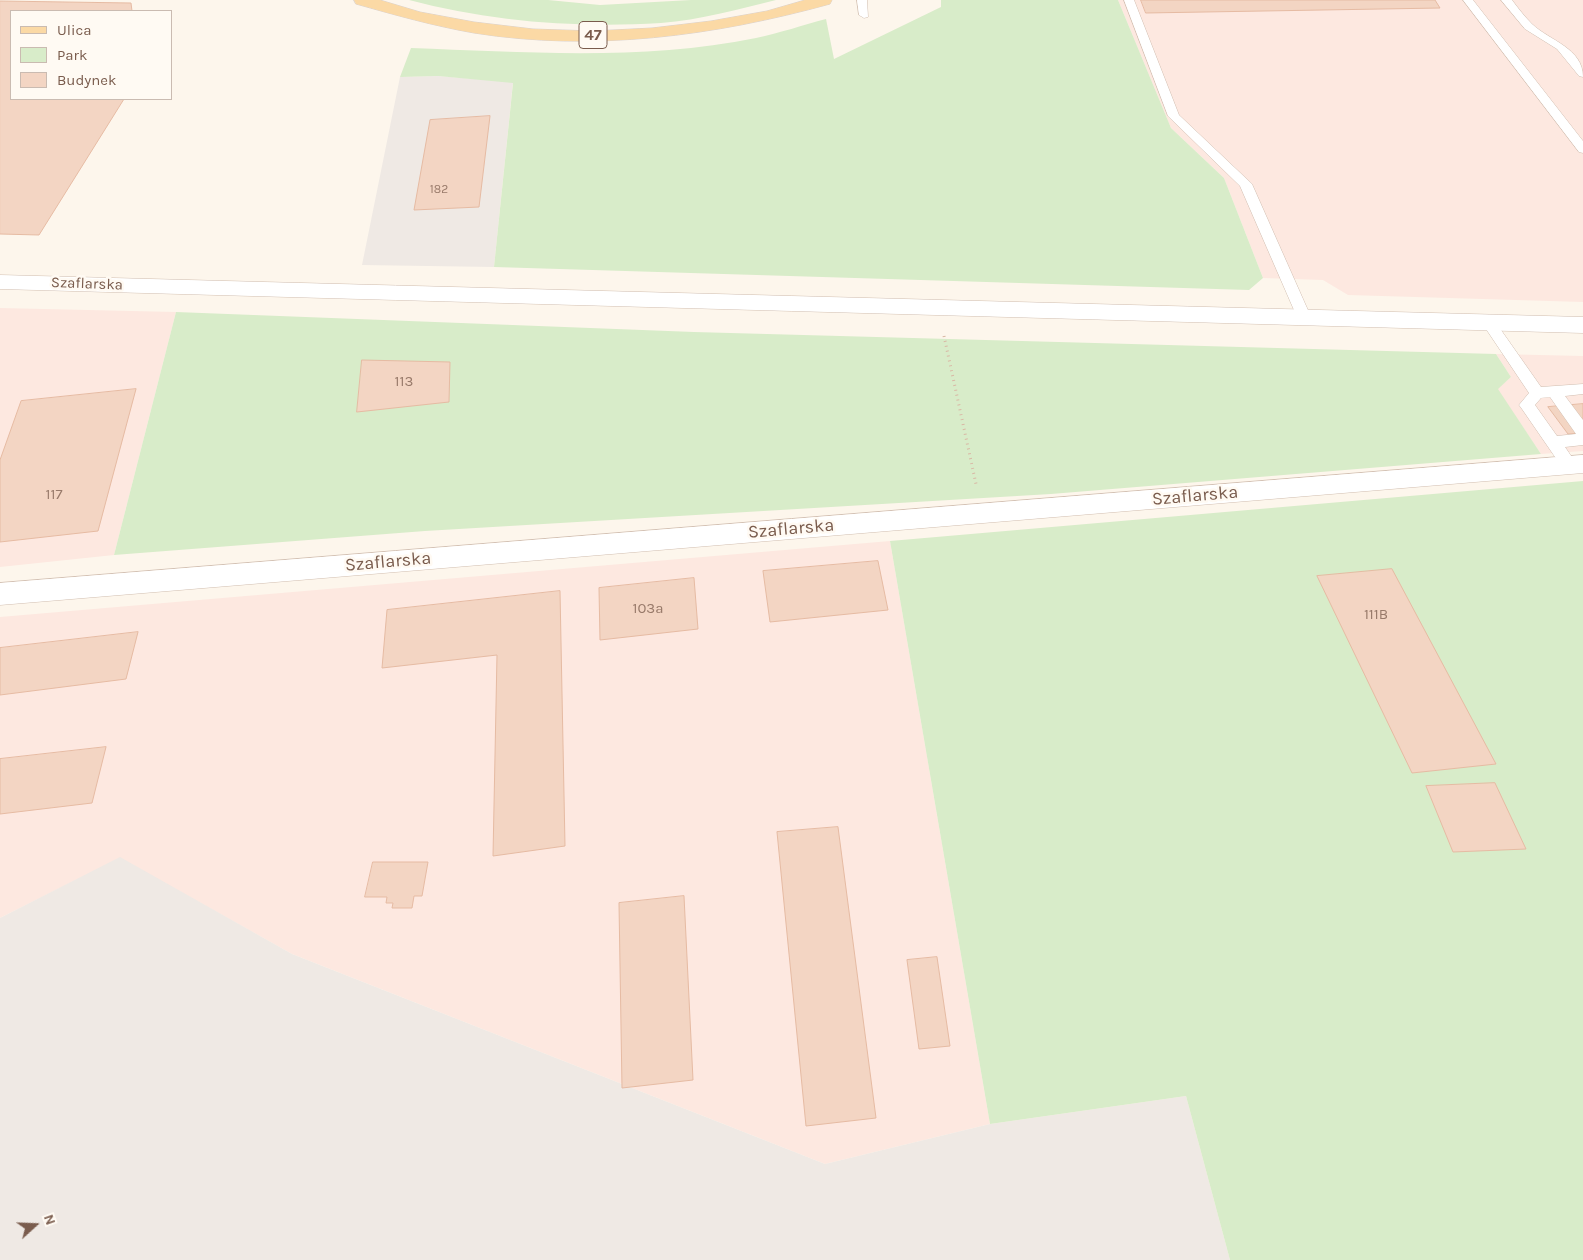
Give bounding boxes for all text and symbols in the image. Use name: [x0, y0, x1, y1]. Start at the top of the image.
legend: [10, 10, 172, 100]
text: Ulica: [57, 21, 91, 39]
road number: 47: [579, 22, 607, 48]
text: Park: [57, 46, 87, 64]
text: Budynek: [57, 71, 116, 89]
house number: 182: [430, 183, 448, 197]
street label: Szaflarska: [51, 274, 123, 294]
house number: 113: [395, 373, 413, 391]
street label: Szaflarska: [1151, 481, 1239, 511]
house number: 117: [46, 486, 62, 504]
street label: Szaflarska: [747, 514, 835, 544]
street label: Szaflarska: [344, 547, 432, 577]
house number: 103a: [633, 600, 663, 618]
house number: 111B: [1364, 606, 1388, 624]
north arrow: [10, 1200, 60, 1250]
text: N: [40, 1212, 59, 1227]

